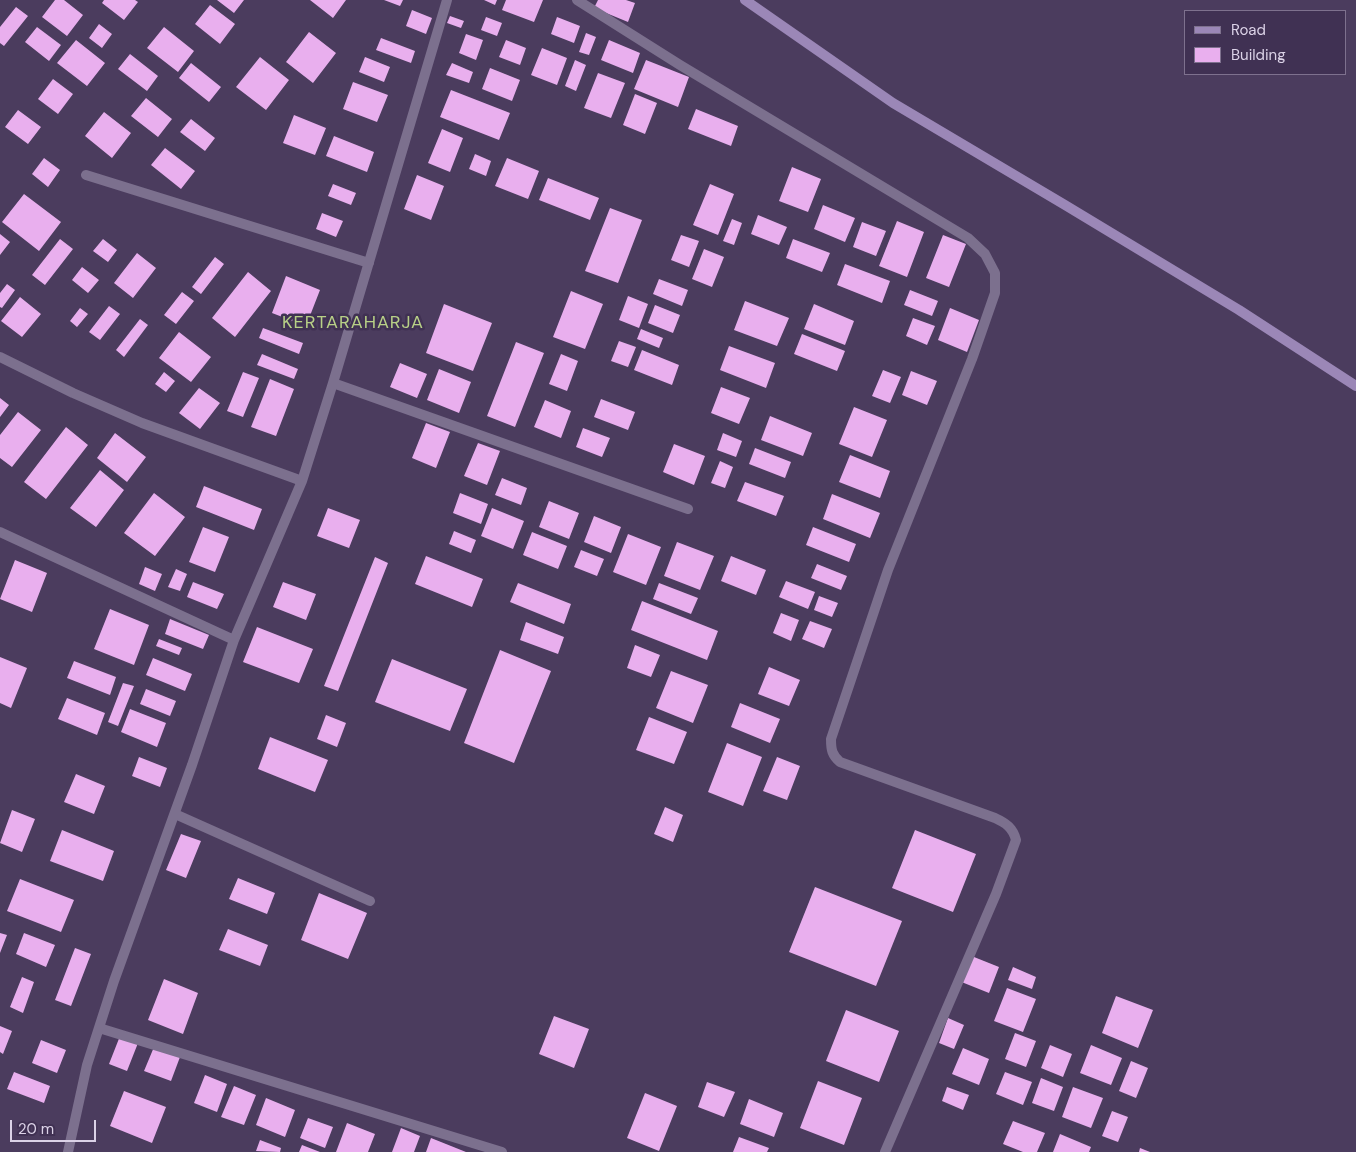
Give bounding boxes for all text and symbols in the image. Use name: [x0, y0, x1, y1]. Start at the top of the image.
legend: [1184, 10, 1346, 75]
text: Road: [1231, 20, 1266, 40]
text: Building: [1231, 45, 1286, 65]
district label: KERTARAHARJA: [281, 312, 425, 334]
scale bar: [12, 1110, 99, 1142]
text: 20 m: [18, 1119, 54, 1139]

